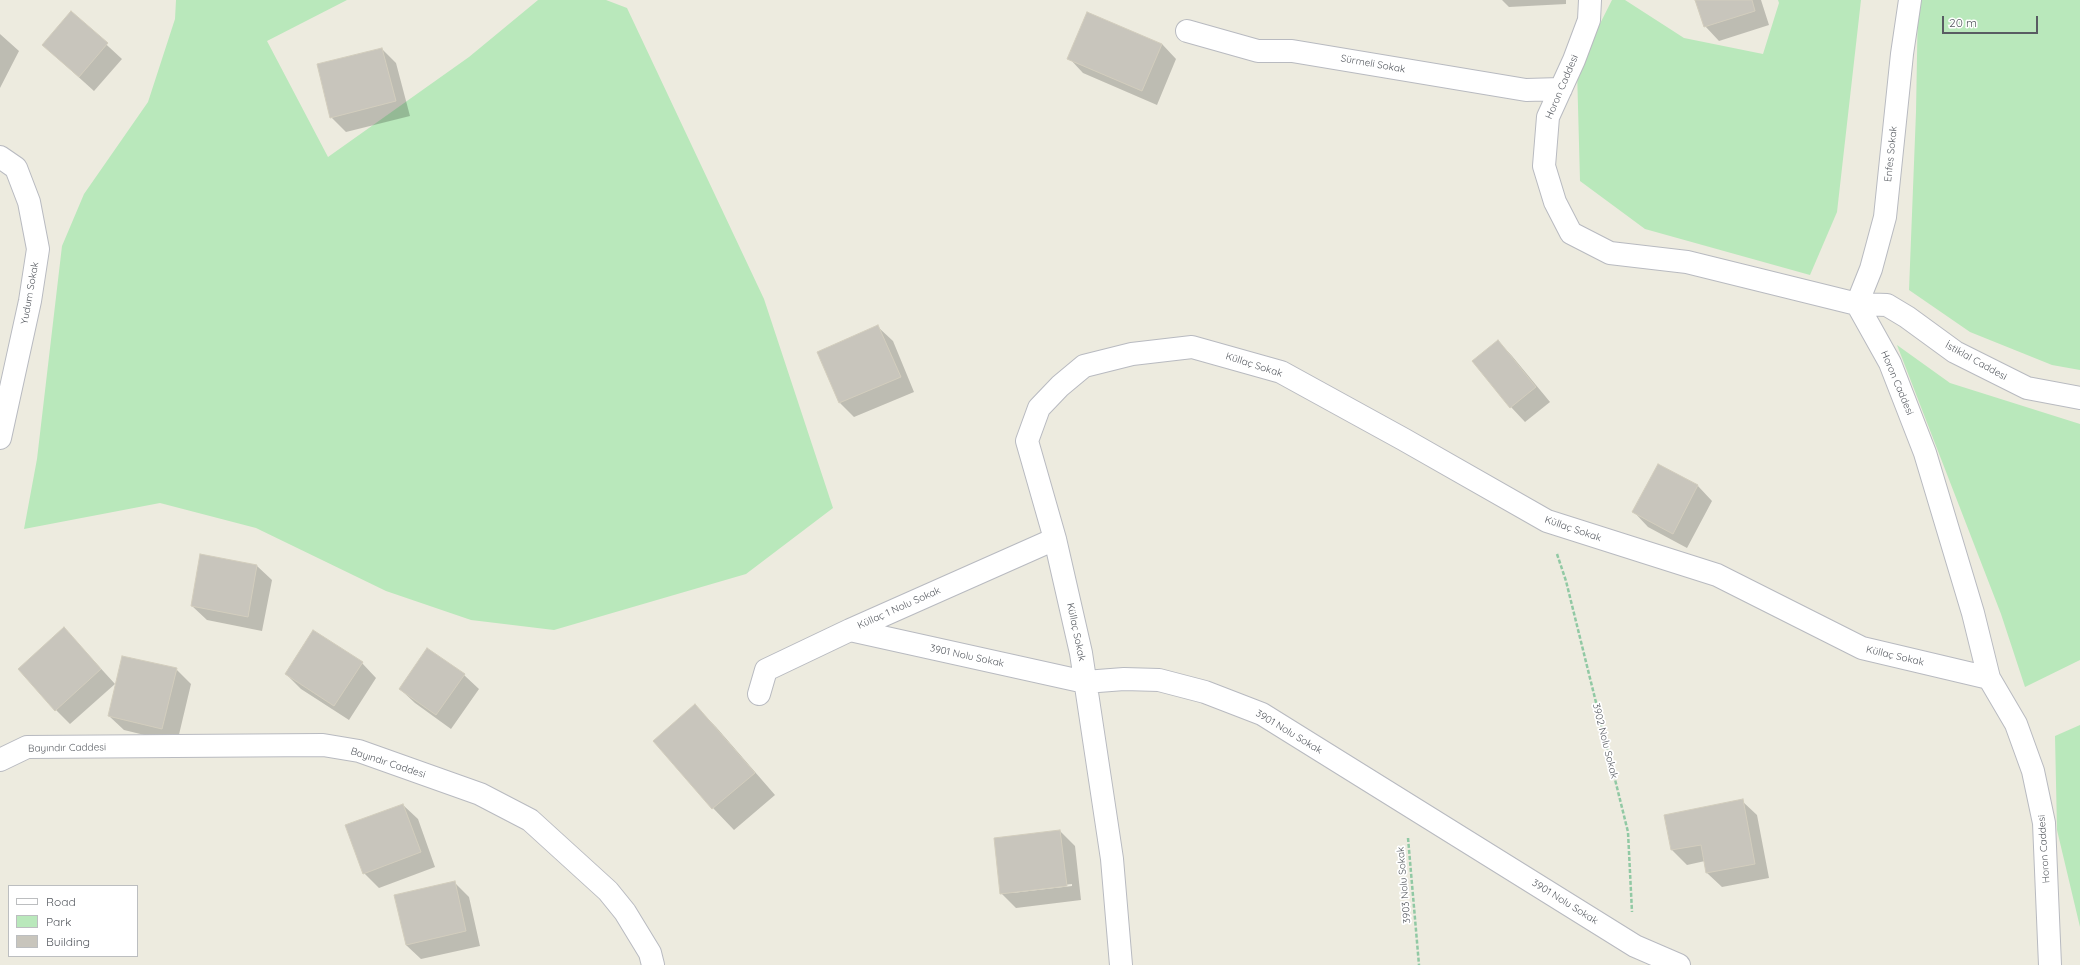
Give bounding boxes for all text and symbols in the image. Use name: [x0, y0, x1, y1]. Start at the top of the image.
scale bar: [1944, 8, 2040, 34]
text: 20 m: [1949, 15, 1977, 30]
street label: Sürmeli Sokak: [1340, 52, 1406, 76]
street label: Horon Caddesi: [1543, 53, 1581, 121]
street label: Enfes Sokak: [1882, 125, 1900, 183]
street label: Yudum Sokak: [19, 261, 41, 325]
street label: İstiklal Caddesi: [1943, 339, 2009, 383]
street label: Horon Caddesi: [1878, 349, 1916, 417]
street label: Küllaç Sokak: [1224, 350, 1284, 380]
street label: Küllaç Sokak: [1543, 514, 1603, 544]
street label: Küllaç 1 Nolu Sokak: [856, 584, 942, 632]
street label: Küllaç Sokak: [1064, 602, 1088, 662]
street label: 3901 Nolu Sokak: [929, 642, 1005, 670]
street label: Küllaç Sokak: [1865, 643, 1925, 669]
street label: 3902 Nolu Sokak: [1590, 702, 1620, 780]
street label: 3901 Nolu Sokak: [1254, 707, 1324, 757]
street label: Bayındır Caddesi: [28, 741, 106, 755]
street label: Bayındır Caddesi: [349, 745, 427, 781]
street label: Horon Caddesi: [2036, 814, 2052, 884]
street label: 3903 Nolu Sokak: [1395, 846, 1413, 924]
street label: 3901 Nolu Sokak: [1530, 877, 1600, 927]
legend: [8, 885, 138, 957]
text: Road: [46, 894, 76, 909]
text: Park: [46, 914, 71, 929]
text: Building: [46, 934, 90, 949]

